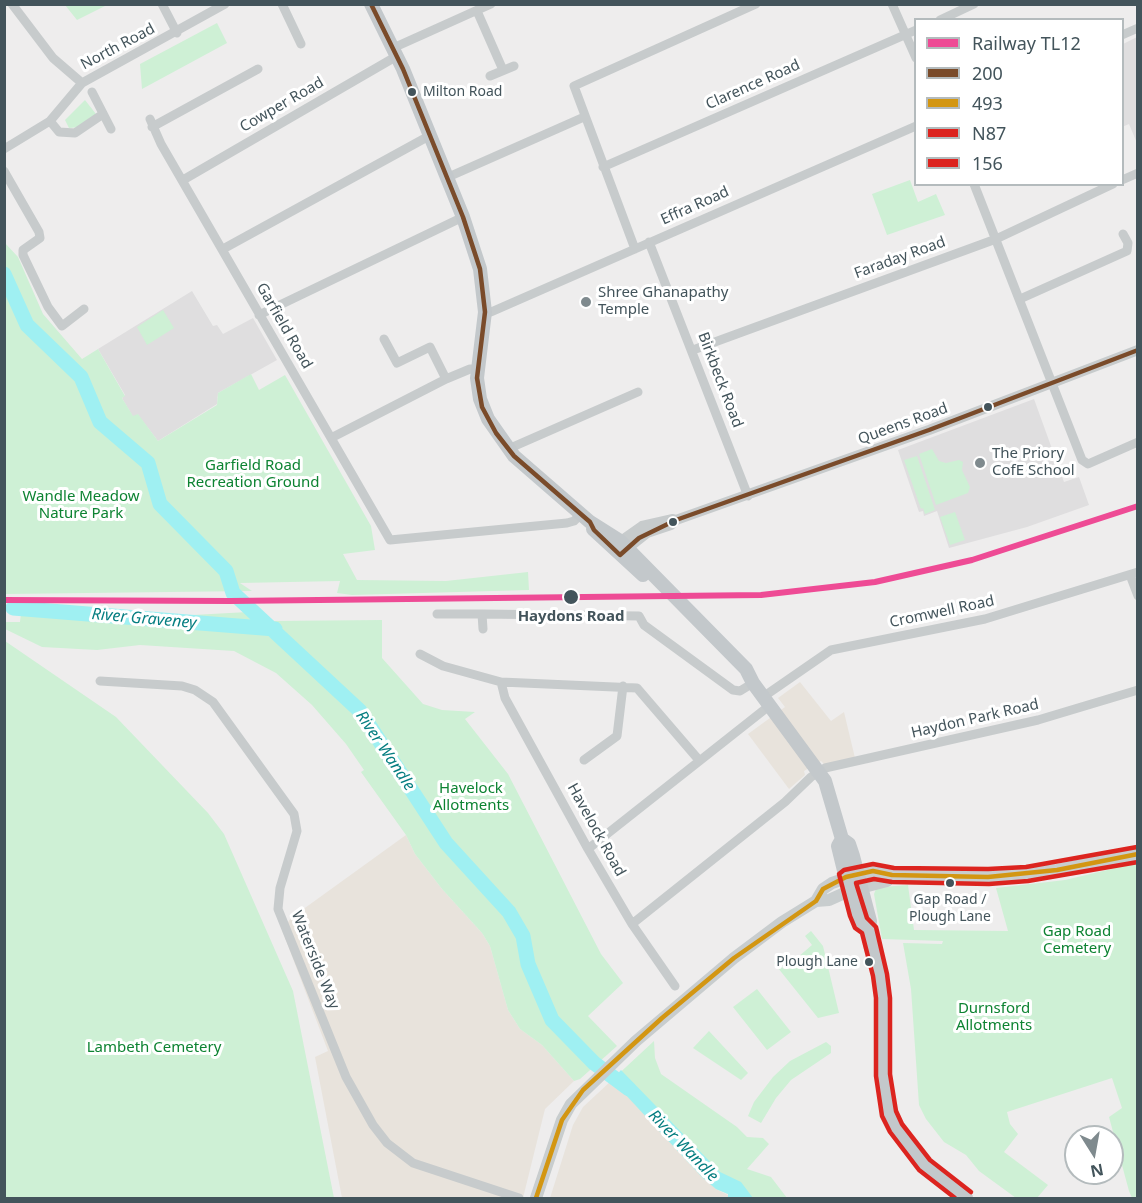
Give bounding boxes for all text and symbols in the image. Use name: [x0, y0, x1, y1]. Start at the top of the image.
legend: [914, 18, 1124, 186]
street label: North Road: [78, 20, 158, 74]
text: Railway TL12: [972, 31, 1081, 55]
street label: Clarence Road: [703, 56, 803, 114]
text: 200: [972, 61, 1003, 85]
street label: Cowper Road: [237, 74, 327, 136]
place label: Milton Road: [423, 84, 502, 100]
marker: Milton Road: [406, 86, 418, 98]
text: 493: [972, 91, 1003, 115]
text: N87: [972, 121, 1006, 145]
text: 156: [972, 151, 1003, 175]
street label: Effra Road: [658, 183, 732, 229]
street label: Faraday Road: [852, 233, 948, 283]
street label: Garfield Road: [252, 280, 316, 372]
place label: Shree Ghanapathy Temple: [598, 284, 728, 319]
marker: Shree Ghanapathy Temple: [579, 295, 593, 309]
street label: Birkbeck Road: [694, 330, 746, 430]
street label: Queens Road: [856, 399, 950, 449]
unlabelled marker: [982, 401, 994, 413]
place label: The Priory CofE School: [992, 445, 1075, 480]
marker: The Priory CofE School: [973, 456, 987, 470]
park label: Garfield Road Recreation Ground: [187, 457, 319, 492]
park label: Wandle Meadow Nature Park: [22, 488, 140, 523]
unlabelled marker: [667, 516, 679, 528]
marker: Haydons Road: [562, 588, 580, 606]
street label: Cromwell Road: [888, 592, 996, 632]
water label: River Graveney: [91, 605, 197, 633]
place label: Haydons Road: [518, 608, 624, 626]
street label: Haydon Park Road: [910, 696, 1040, 742]
water label: River Wandle: [351, 707, 419, 795]
park label: Havelock Allotments: [433, 780, 509, 815]
street label: Havelock Road: [563, 780, 629, 880]
marker: Gap Road / Plough Lane: [944, 877, 956, 889]
place label: Gap Road / Plough Lane: [909, 892, 991, 924]
street label: Waterside Way: [287, 908, 343, 1012]
park label: Gap Road Cemetery: [1043, 923, 1111, 958]
place label: Plough Lane: [776, 954, 858, 970]
marker: Plough Lane: [863, 956, 875, 968]
park label: Durnsford Allotments: [956, 1000, 1032, 1035]
park label: Lambeth Cemetery: [87, 1039, 221, 1057]
water label: River Wandle: [644, 1106, 722, 1186]
north arrow: [1064, 1125, 1124, 1185]
text: N: [1089, 1159, 1106, 1183]

